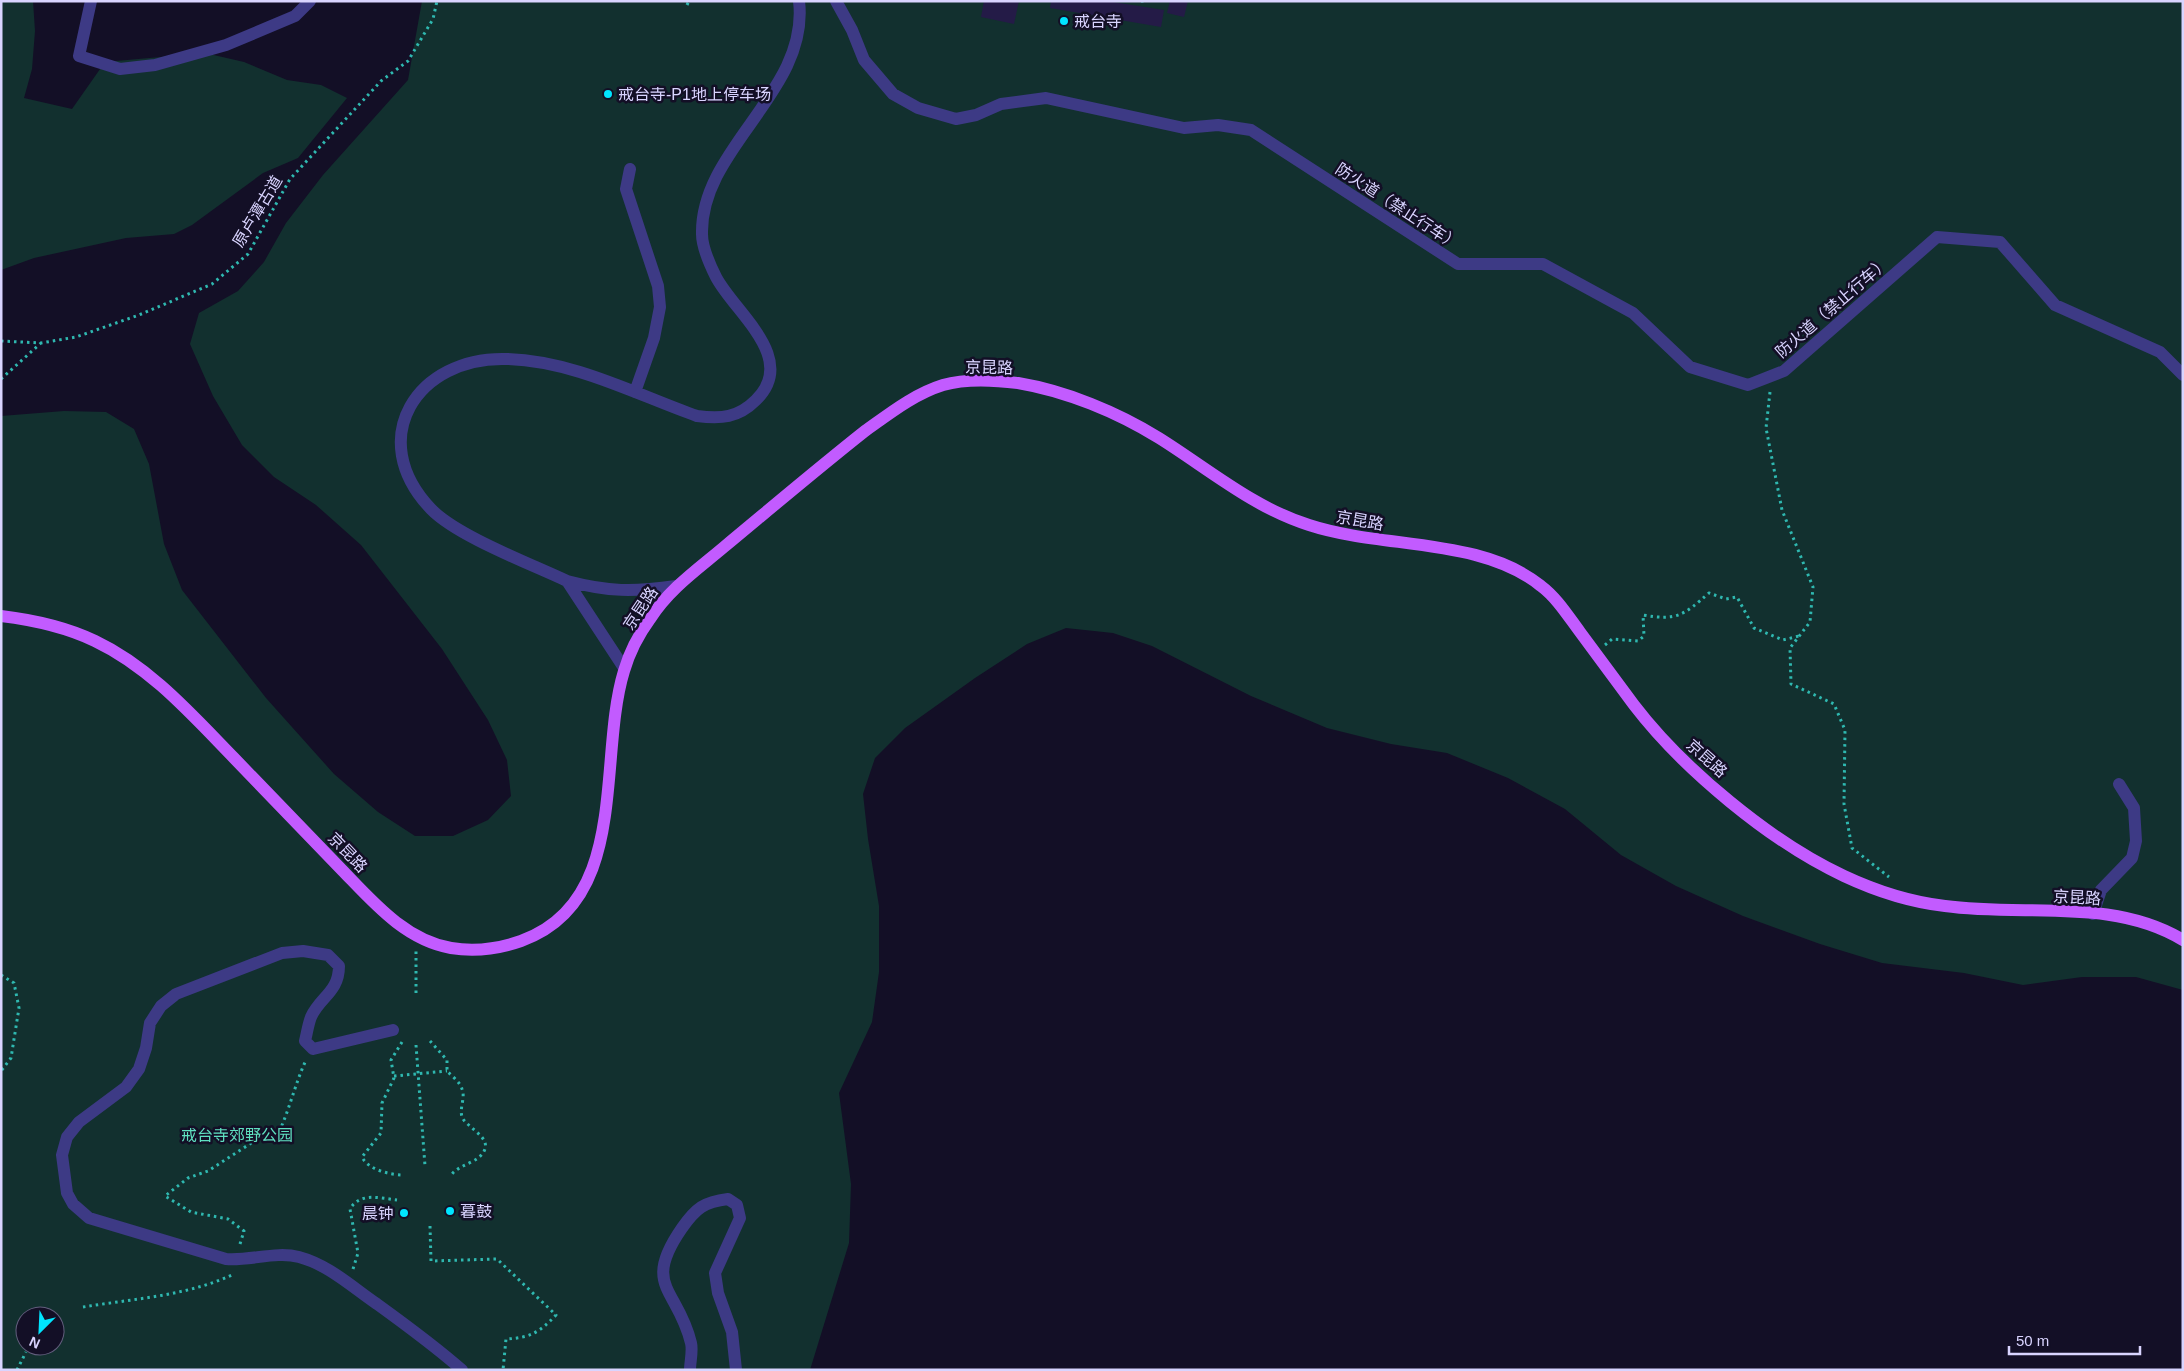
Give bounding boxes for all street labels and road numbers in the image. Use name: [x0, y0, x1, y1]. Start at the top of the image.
street label: 防火道（禁止行车）: [1333, 160, 1463, 253]
street label: 原卢潭古道: [230, 173, 285, 250]
street label: 防火道（禁止行车）: [1772, 254, 1892, 361]
street label: 京昆路: [965, 359, 1013, 376]
street label: 京昆路: [1335, 508, 1385, 533]
street label: 京昆路: [620, 584, 661, 633]
street label: 京昆路: [1683, 736, 1730, 781]
street label: 京昆路: [325, 829, 370, 876]
street label: 京昆路: [2053, 888, 2101, 907]

